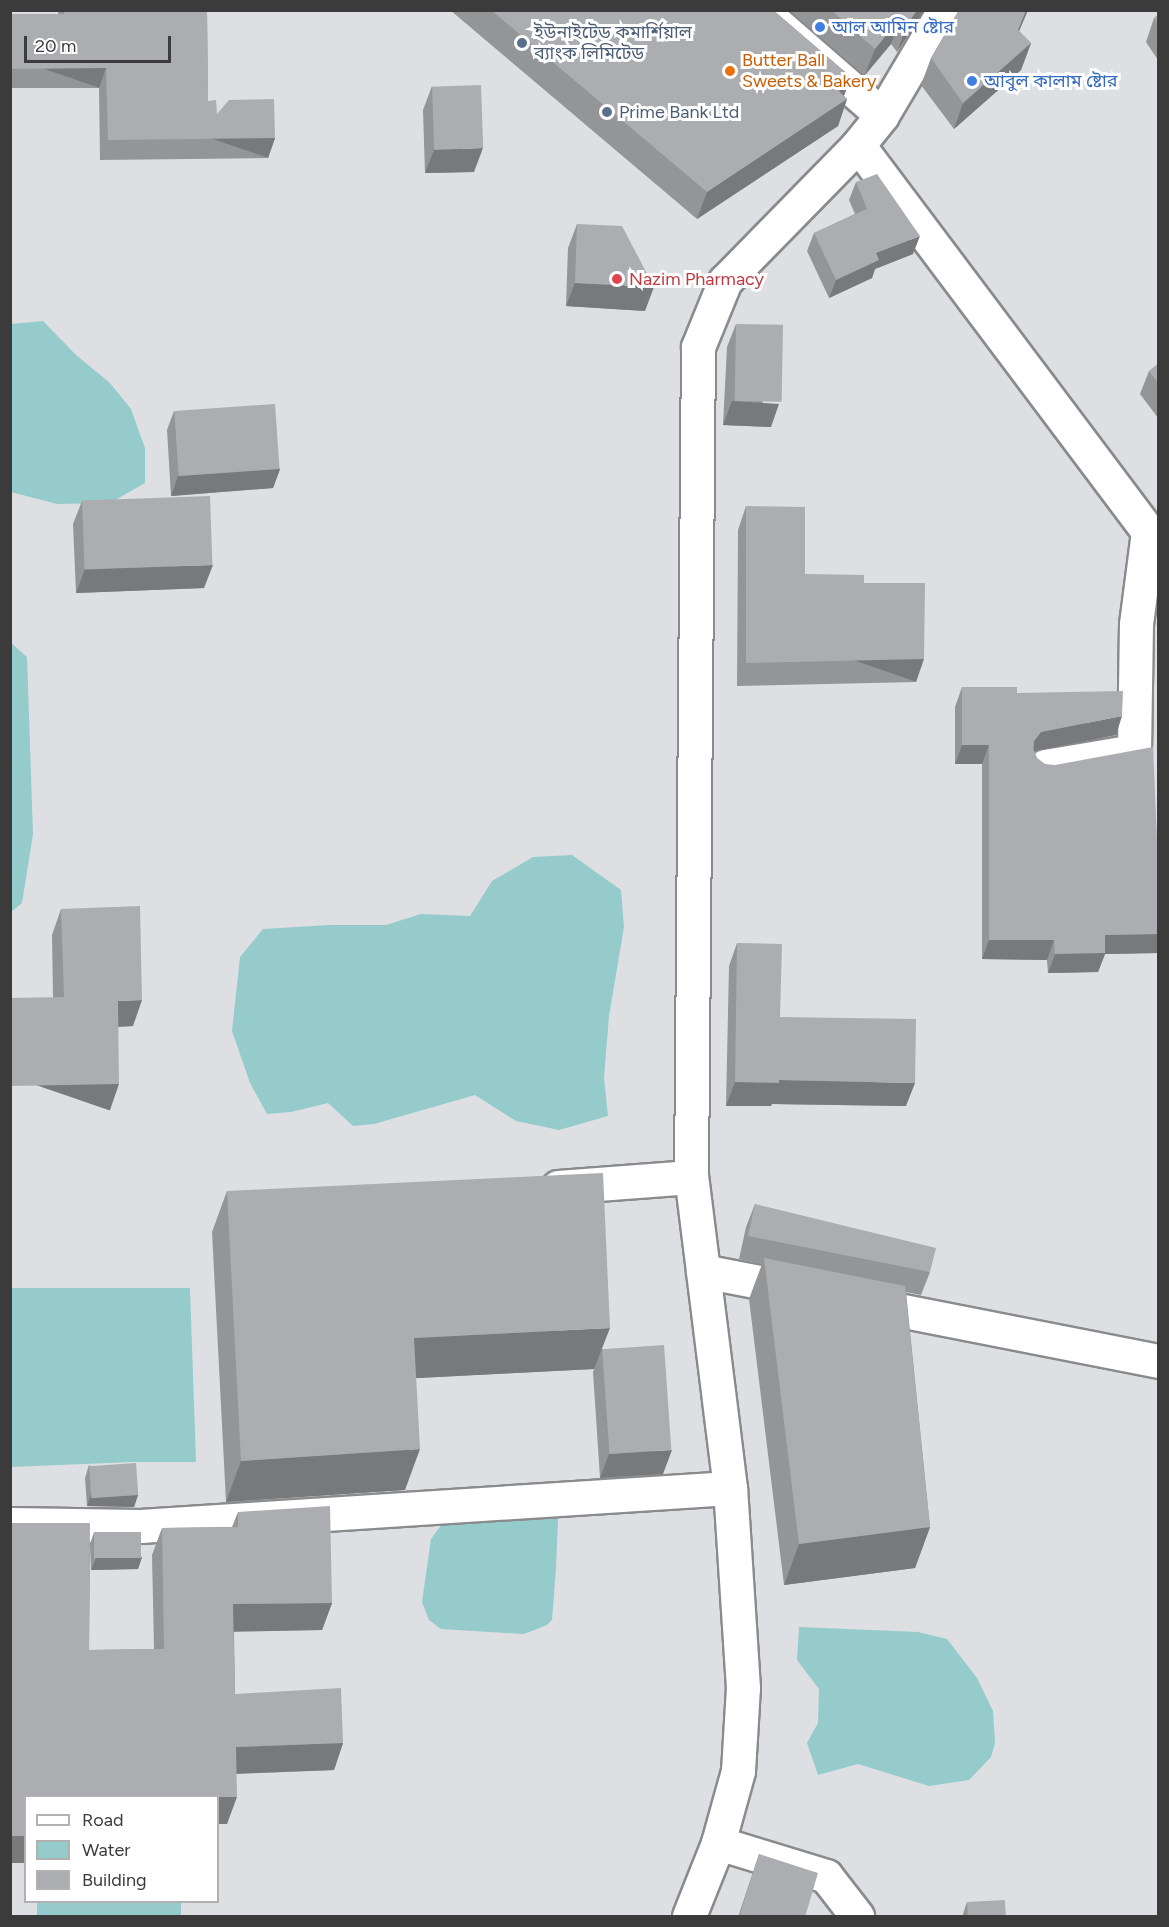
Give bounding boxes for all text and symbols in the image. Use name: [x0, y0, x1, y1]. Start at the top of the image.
place label: আল আমিন ষ্টোর: [832, 16, 954, 38]
marker: আল আমিন ষ্টোর: [813, 20, 827, 34]
place label: ইউনাইটেড কমার্শিয়াল ব্যাংক লিমিটেড: [534, 22, 692, 64]
scale bar: [27, 24, 174, 62]
text: 20 m: [35, 35, 76, 57]
marker: ইউনাইটেড কমার্শিয়াল ব্যাংক লিমিটেড: [515, 36, 529, 50]
place label: Butter Ball Sweets & Bakery: [742, 50, 876, 92]
marker: Butter Ball Sweets & Bakery: [723, 64, 737, 78]
place label: আবুল কালাম ষ্টোর: [984, 70, 1117, 92]
marker: আবুল কালাম ষ্টোর: [965, 74, 979, 88]
place label: Prime Bank Ltd: [619, 101, 739, 123]
marker: Prime Bank Ltd: [600, 105, 614, 119]
place label: Nazim Pharmacy: [629, 268, 764, 290]
marker: Nazim Pharmacy: [610, 272, 624, 286]
legend: [24, 1795, 219, 1903]
text: Road: [82, 1809, 123, 1831]
text: Water: [82, 1839, 130, 1861]
text: Building: [82, 1869, 147, 1891]

